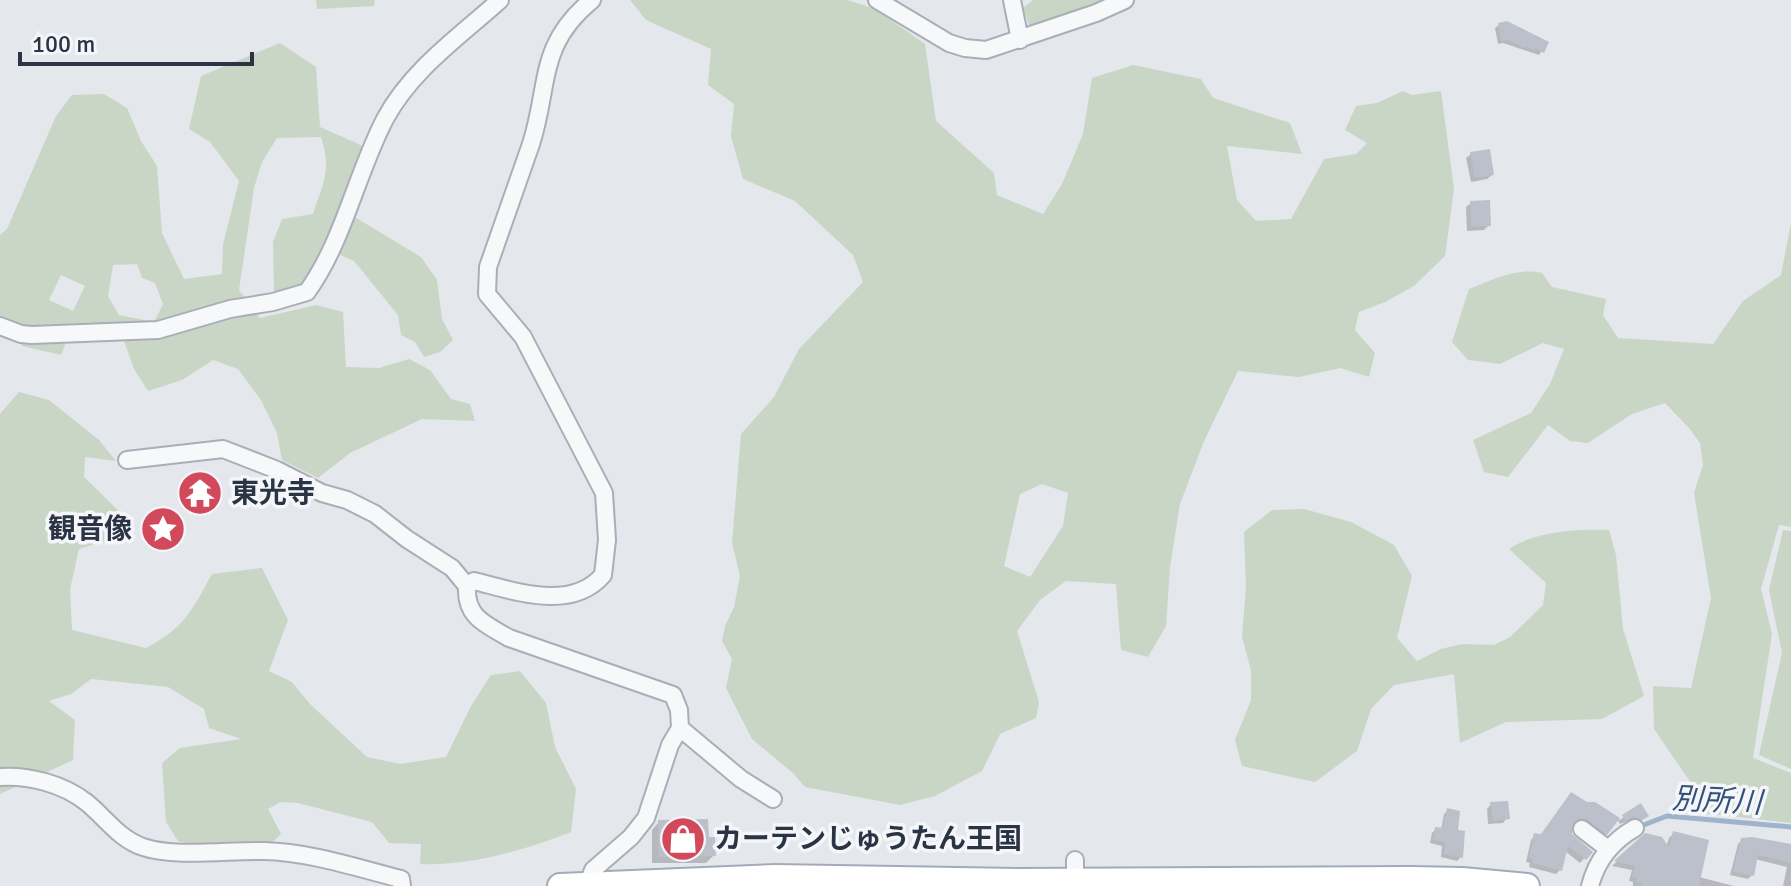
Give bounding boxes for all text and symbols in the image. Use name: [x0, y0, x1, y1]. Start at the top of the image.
scale bar: [20, 16, 252, 66]
text: 100 m: [32, 29, 95, 59]
temple icon: 東光寺: [176, 469, 224, 517]
place label: 東光寺: [231, 476, 315, 510]
place icon: 観音像: [139, 505, 187, 553]
place label: 観音像: [48, 512, 132, 546]
water label: 別所川: [1671, 780, 1766, 822]
shop icon: カーテンじゅうたん王国: [659, 815, 707, 863]
place label: カーテンじゅうたん王国: [714, 822, 1022, 856]

